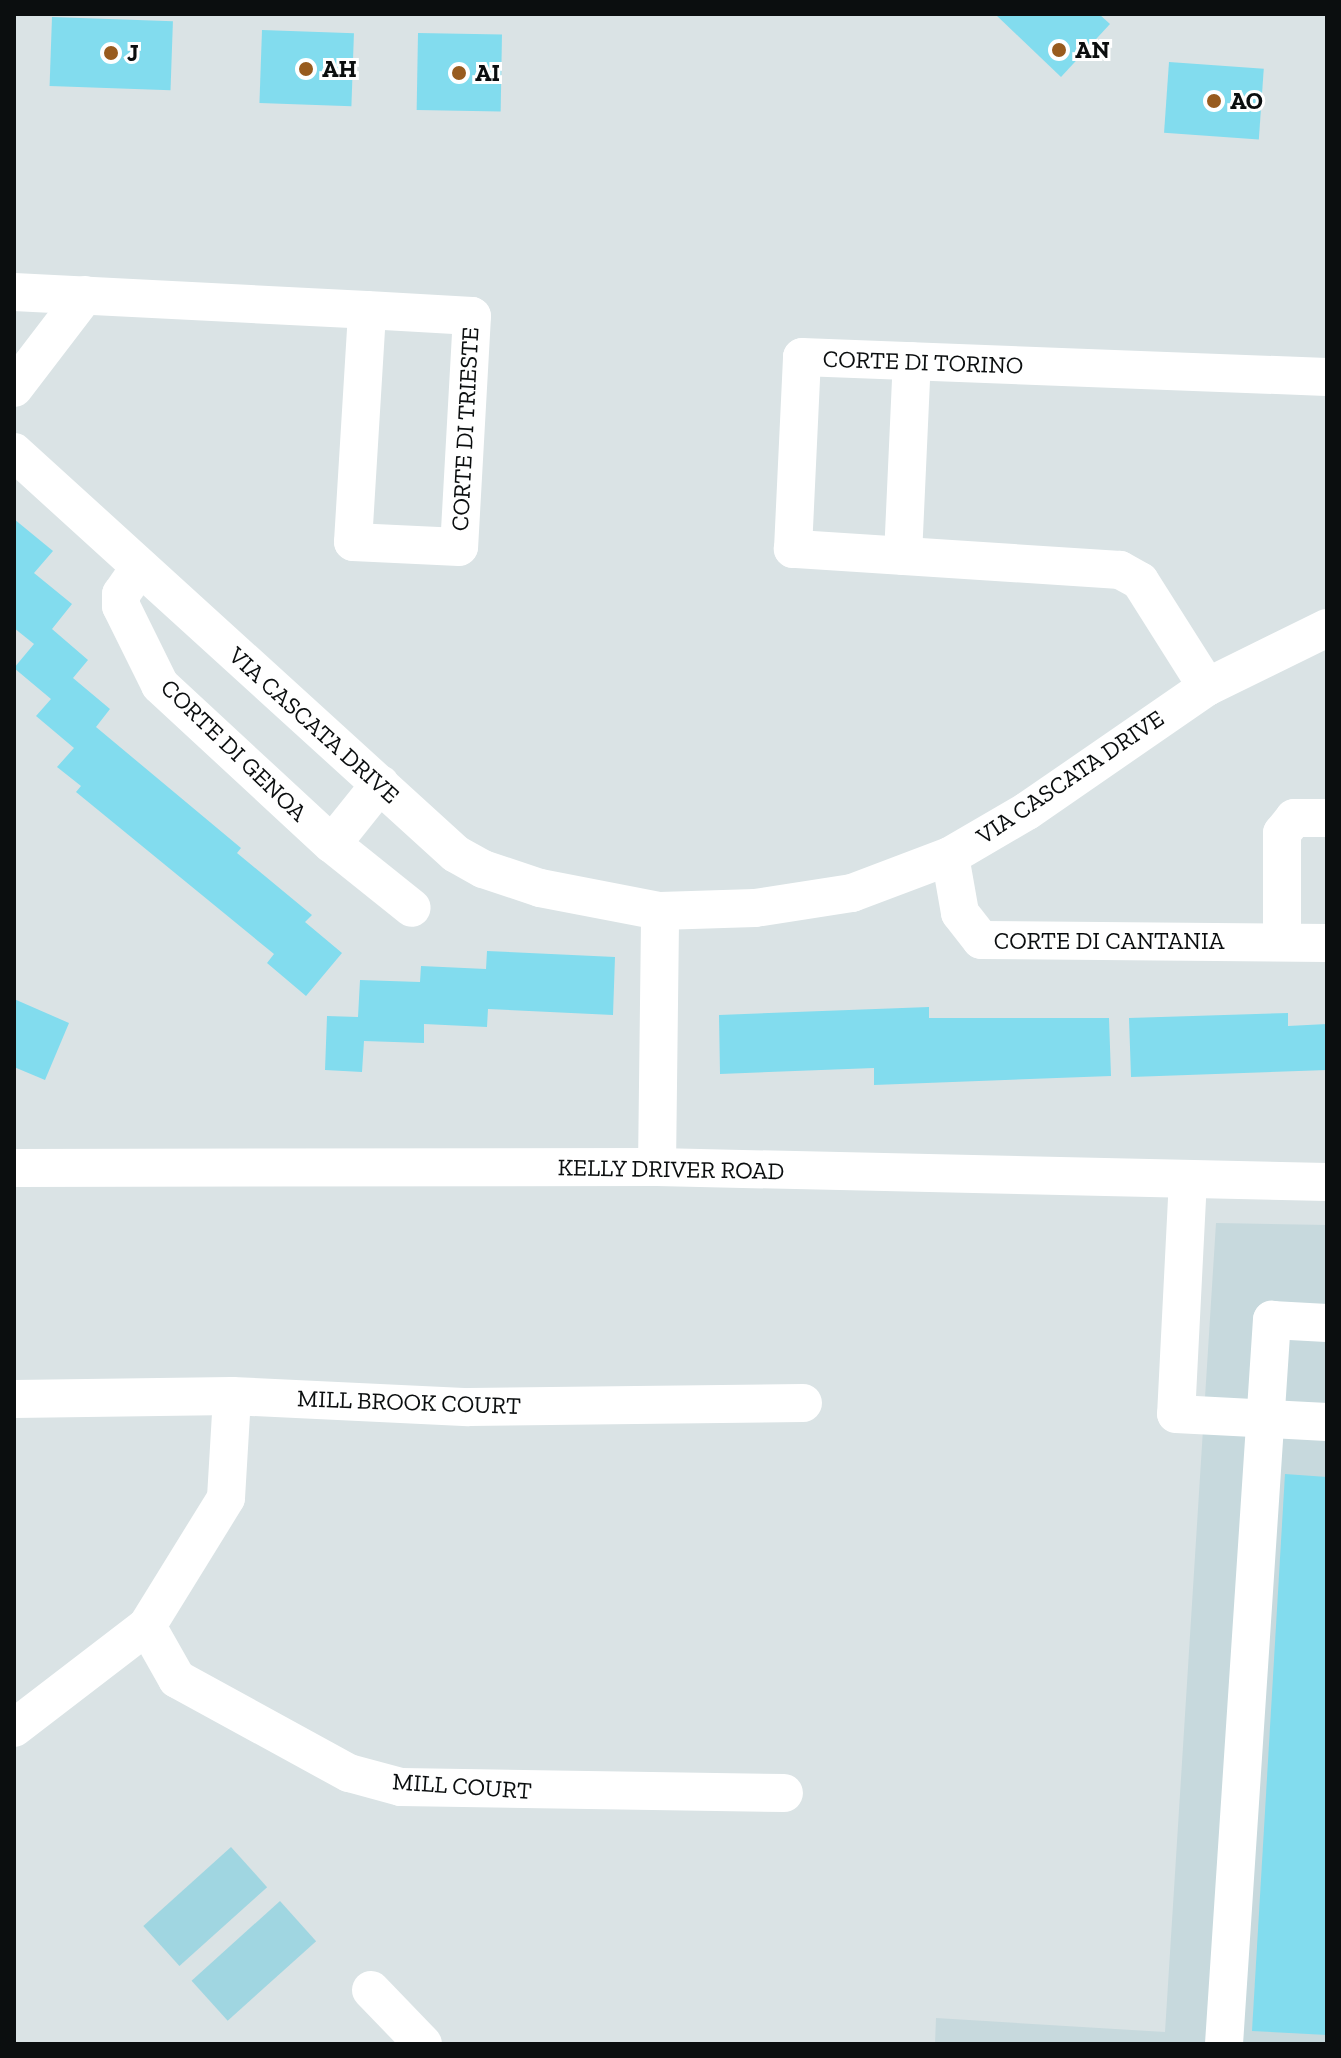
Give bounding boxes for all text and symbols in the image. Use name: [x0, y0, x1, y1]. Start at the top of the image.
place label: AN: [1075, 36, 1110, 64]
place label: J: [127, 39, 139, 67]
marker: AN: [1050, 41, 1068, 59]
marker: J: [102, 44, 120, 62]
place label: AH: [322, 55, 357, 83]
place label: AI: [475, 59, 500, 87]
marker: AH: [297, 60, 315, 78]
marker: AI: [450, 64, 468, 82]
place label: AO: [1230, 87, 1263, 115]
marker: AO: [1205, 92, 1223, 110]
street label: CORTE DI TRIESTE: [445, 326, 485, 532]
street label: CORTE DI TORINO: [822, 344, 1024, 380]
street label: VIA CASCATA DRIVE: [222, 640, 406, 810]
street label: CORTE DI GENOA: [155, 673, 313, 827]
street label: VIA CASCATA DRIVE: [970, 703, 1170, 851]
street label: CORTE DI CANTANIA: [994, 927, 1224, 955]
street label: KELLY DRIVER ROAD: [557, 1153, 785, 1185]
street label: MILL BROOK COURT: [296, 1384, 522, 1420]
street label: MILL COURT: [391, 1767, 533, 1805]

